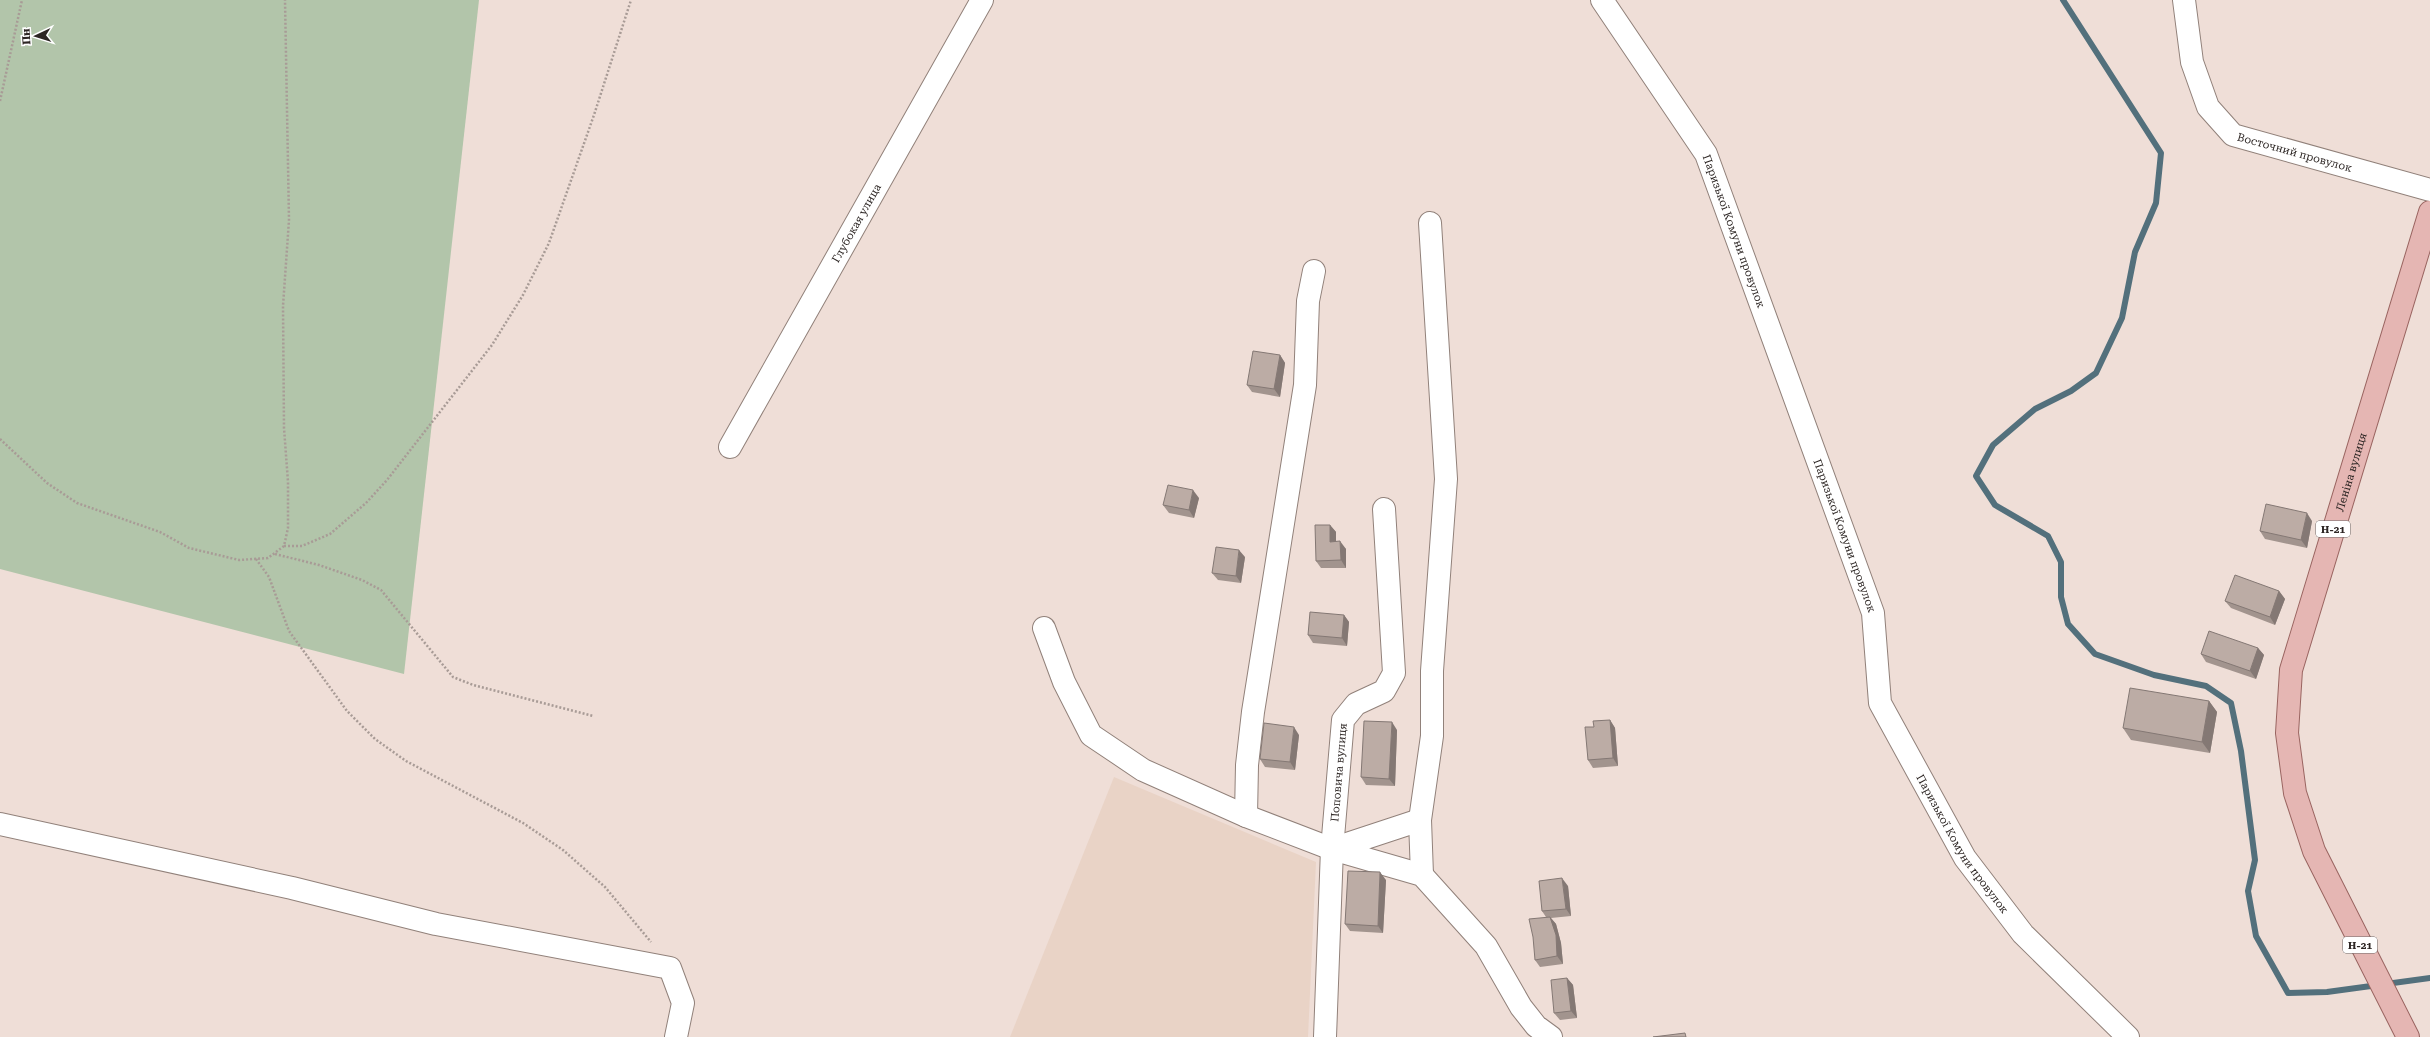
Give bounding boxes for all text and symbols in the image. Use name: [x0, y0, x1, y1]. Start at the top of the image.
north arrow: [16, 16, 56, 56]
text: Пн: [19, 27, 34, 45]
street label: Восточний провулок: [2236, 130, 2354, 174]
street label: Паризької Комуни провулок: [1700, 153, 1768, 310]
street label: Глубокая улица: [829, 181, 884, 265]
street label: Леніна вулиця: [2333, 431, 2369, 513]
street label: Паризької Комуни провулок: [1811, 457, 1879, 614]
road number: Н-21: [2316, 521, 2350, 537]
street label: Поповича вулиця: [1328, 723, 1349, 822]
street label: Паризької Комуни провулок: [1914, 772, 2011, 916]
road number: Н-21: [2343, 937, 2377, 953]

